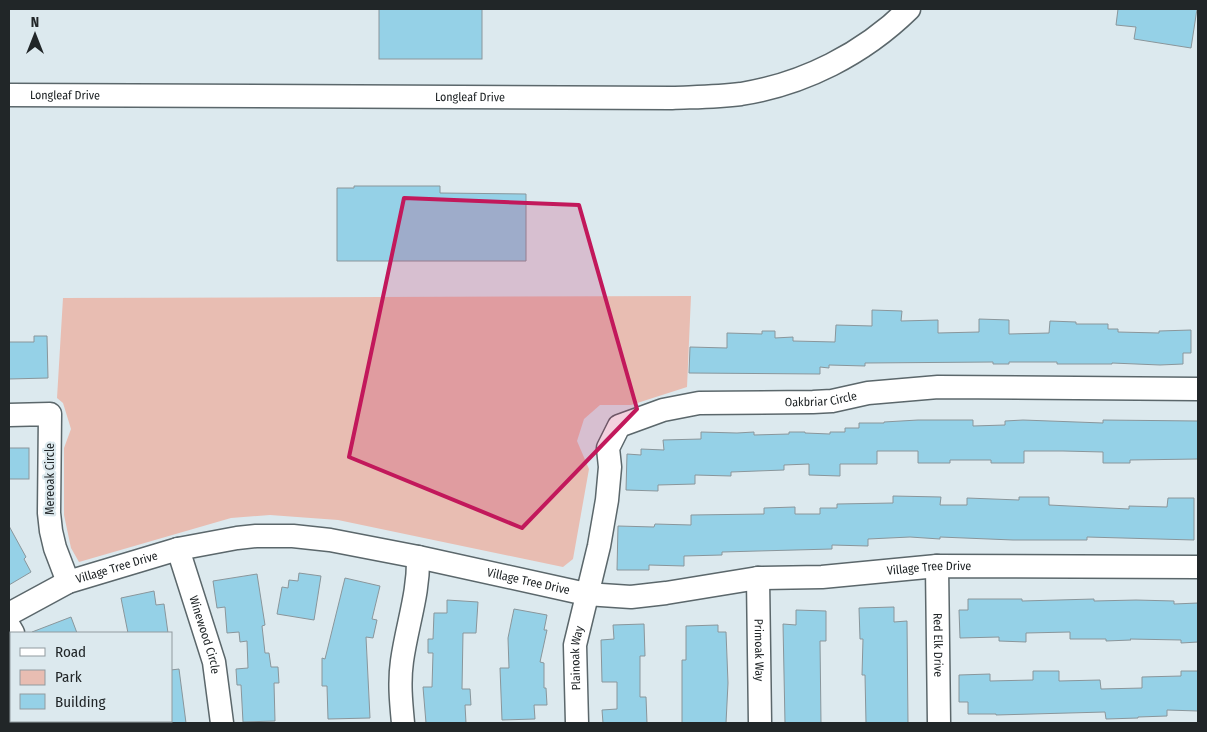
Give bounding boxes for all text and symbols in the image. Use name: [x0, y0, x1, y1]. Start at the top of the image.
north arrow: [10, 10, 60, 60]
text: N: [31, 14, 39, 31]
street label: Longleaf Drive: [30, 88, 100, 102]
street label: Longleaf Drive: [435, 90, 505, 104]
street label: Oakbriar Circle: [785, 389, 858, 409]
street label: Mereoak Circle: [43, 443, 57, 515]
street label: Village Tree Drive: [74, 548, 159, 586]
street label: Village Tree Drive: [886, 559, 971, 578]
street label: Village Tree Drive: [486, 565, 571, 597]
street label: Winewood Circle: [186, 594, 223, 675]
street label: Red Elk Drive: [931, 613, 945, 677]
street label: Primoak Way: [752, 619, 766, 682]
street label: Plainoak Way: [568, 624, 587, 691]
legend: [10, 632, 172, 722]
text: Road: [55, 643, 86, 661]
text: Park: [55, 668, 82, 686]
text: Building: [55, 693, 106, 711]

